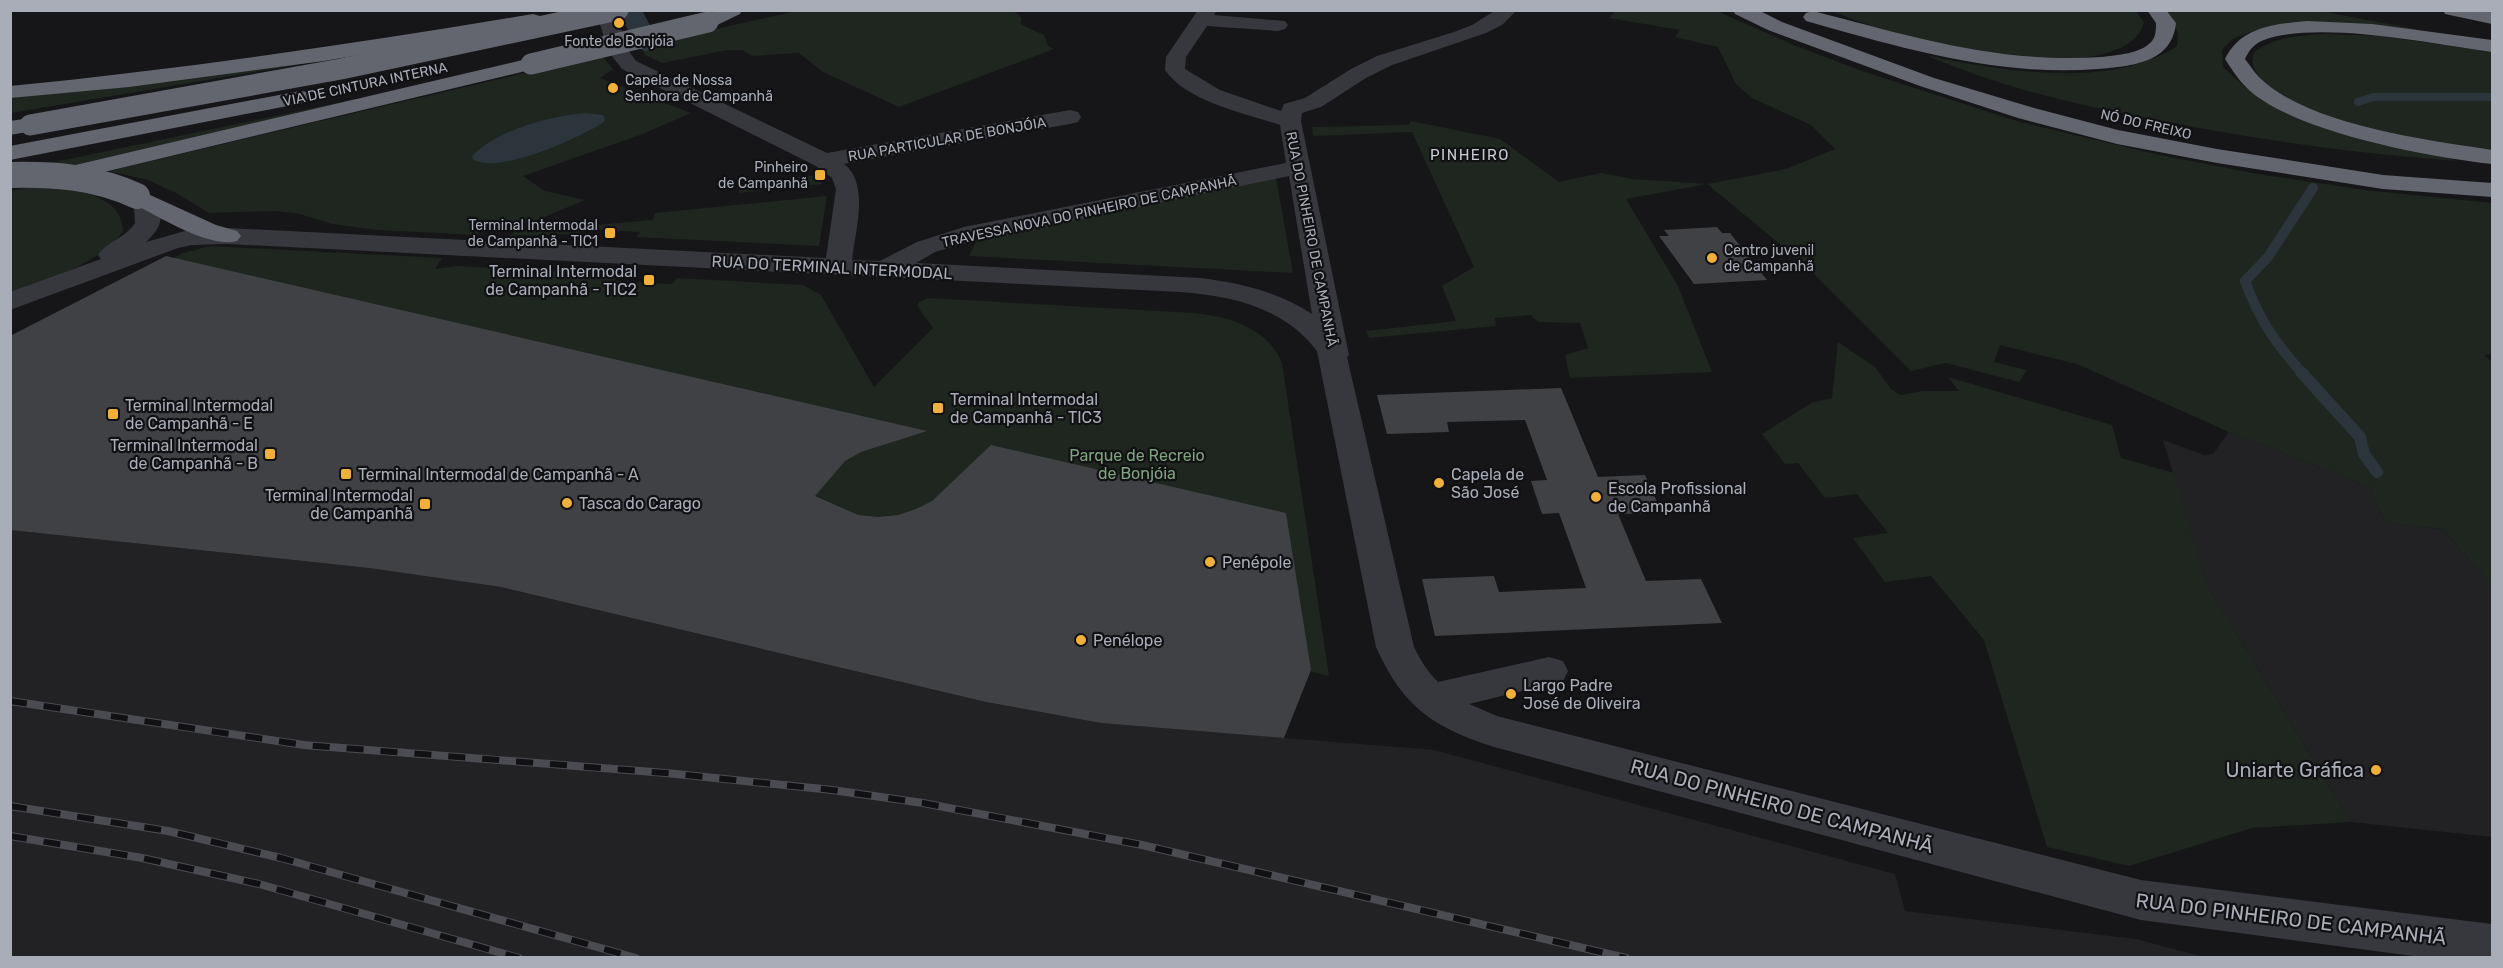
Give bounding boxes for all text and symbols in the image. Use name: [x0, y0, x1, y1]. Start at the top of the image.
marker: Fonte de Bonjóia: [612, 16, 626, 30]
place label: Fonte de Bonjóia: [564, 33, 674, 50]
street label: VIA DE CINTURA INTERNA: [281, 59, 450, 110]
place label: Capela de Nossa Senhora de Campanhã: [625, 72, 773, 105]
marker: Capela de Nossa Senhora de Campanhã: [606, 81, 620, 95]
street label: NÓ DO FREIXO: [2099, 105, 2193, 143]
street label: RUA PARTICULAR DE BONJÓIA: [847, 113, 1048, 165]
street label: RUA DO PINHEIRO DE CAMPANHÃ: [1282, 130, 1342, 349]
district label: PINHEIRO: [1430, 146, 1510, 164]
place label: Pinheiro de Campanhã: [718, 159, 808, 192]
marker: Pinheiro de Campanhã: [813, 168, 827, 182]
street label: TRAVESSA NOVA DO PINHEIRO DE CAMPANHÃ: [940, 171, 1239, 251]
place label: Terminal Intermodal de Campanhã - TIC1: [468, 217, 598, 250]
marker: Terminal Intermodal de Campanhã - TIC1: [603, 226, 617, 240]
place label: Centro juvenil de Campanhã: [1724, 242, 1814, 275]
marker: Centro juvenil de Campanhã: [1705, 251, 1719, 265]
street label: RUA DO TERMINAL INTERMODAL: [711, 252, 953, 283]
place label: Terminal Intermodal de Campanhã - TIC2: [485, 262, 637, 299]
marker: Terminal Intermodal de Campanhã - TIC2: [642, 273, 656, 287]
place label: Terminal Intermodal de Campanhã - TIC3: [950, 390, 1102, 427]
place label: Terminal Intermodal de Campanhã - E: [125, 396, 273, 433]
marker: Terminal Intermodal de Campanhã - TIC3: [931, 401, 945, 415]
marker: Terminal Intermodal de Campanhã - E: [106, 407, 120, 421]
place label: Terminal Intermodal de Campanhã - B: [110, 436, 258, 473]
park label: Parque de Recreio de Bonjóia: [1069, 446, 1205, 483]
marker: Terminal Intermodal de Campanhã - B: [263, 447, 277, 461]
place label: Terminal Intermodal de Campanhã - A: [358, 465, 639, 484]
place label: Capela de São José: [1451, 465, 1524, 502]
marker: Terminal Intermodal de Campanhã - A: [339, 467, 353, 481]
marker: Capela de São José: [1432, 476, 1446, 490]
place label: Escola Profissional de Campanhã: [1608, 479, 1746, 516]
place label: Terminal Intermodal de Campanhã: [265, 486, 413, 523]
marker: Escola Profissional de Campanhã: [1589, 490, 1603, 504]
place label: Tasca do Carago: [579, 494, 701, 513]
marker: Tasca do Carago: [560, 496, 574, 510]
marker: Terminal Intermodal de Campanhã: [418, 497, 432, 511]
place label: Penépole: [1222, 553, 1291, 572]
marker: Penépole: [1203, 555, 1217, 569]
place label: Penélope: [1093, 631, 1162, 650]
marker: Penélope: [1074, 633, 1088, 647]
place label: Largo Padre José de Oliveira: [1523, 676, 1641, 713]
marker: Largo Padre José de Oliveira: [1504, 687, 1518, 701]
street label: RUA DO PINHEIRO DE CAMPANHÃ: [1628, 754, 1936, 858]
place label: Uniarte Gráfica: [2225, 758, 2364, 782]
marker: Uniarte Gráfica: [2369, 763, 2383, 777]
street label: RUA DO PINHEIRO DE CAMPANHÃ: [2134, 888, 2448, 950]

